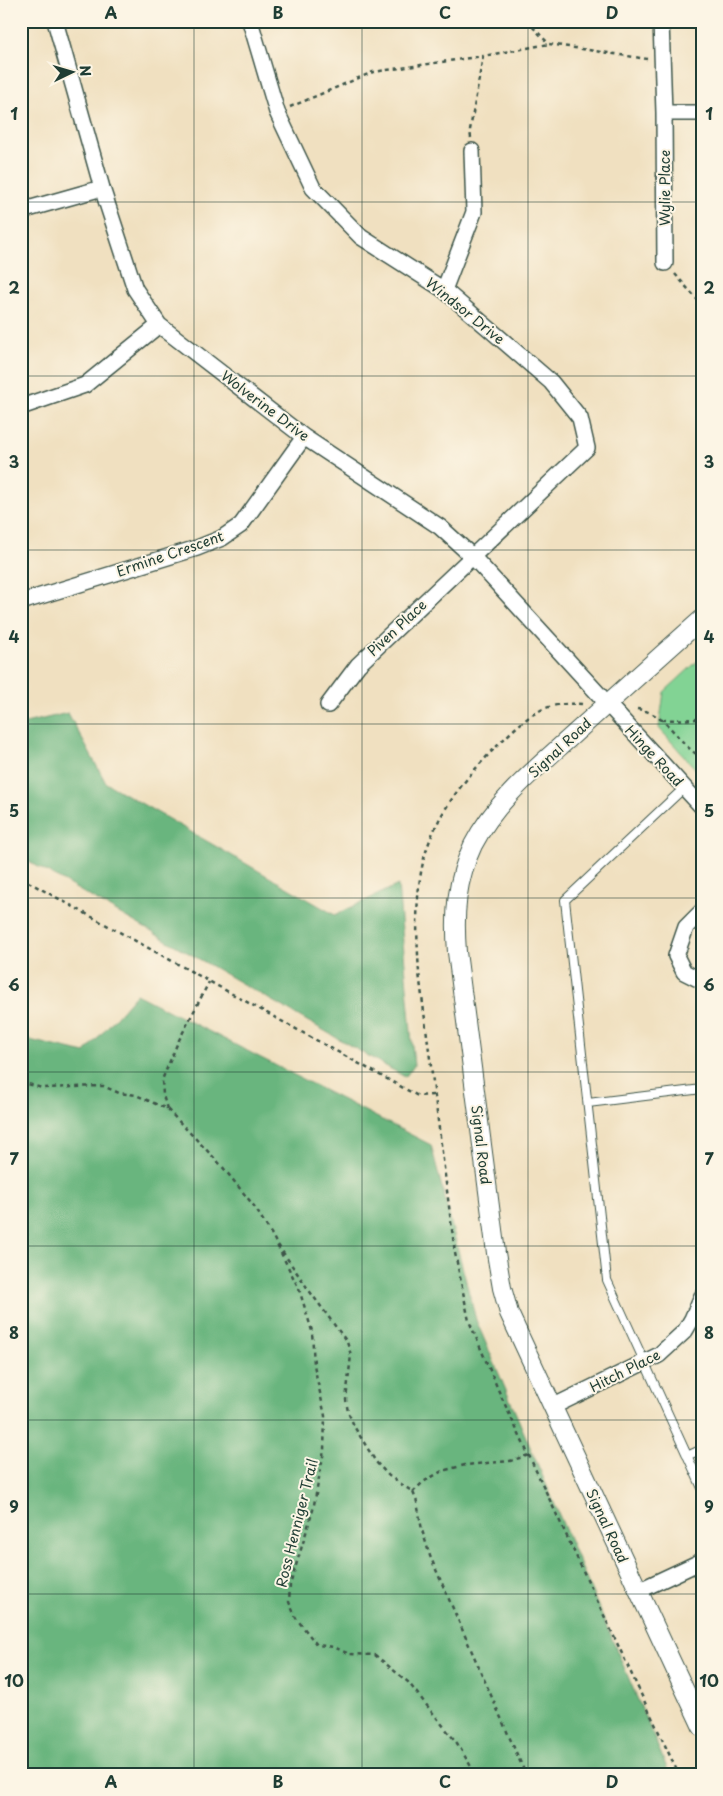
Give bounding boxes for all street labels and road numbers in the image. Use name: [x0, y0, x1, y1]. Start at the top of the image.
street label: Wylie Place: [654, 150, 675, 226]
street label: Windsor Drive: [421, 272, 509, 349]
street label: Wolverine Drive: [217, 365, 314, 446]
street label: Ermine Crescent: [114, 525, 226, 582]
street label: Piven Place: [362, 595, 431, 661]
street label: Signal Road: [523, 713, 596, 782]
street label: Hinge Road: [620, 720, 688, 791]
street label: Signal Road: [466, 1104, 497, 1186]
street label: Hitch Place: [586, 1344, 664, 1397]
street label: Ross Henniger Trail: [270, 1456, 323, 1589]
street label: Signal Road: [581, 1485, 634, 1566]

